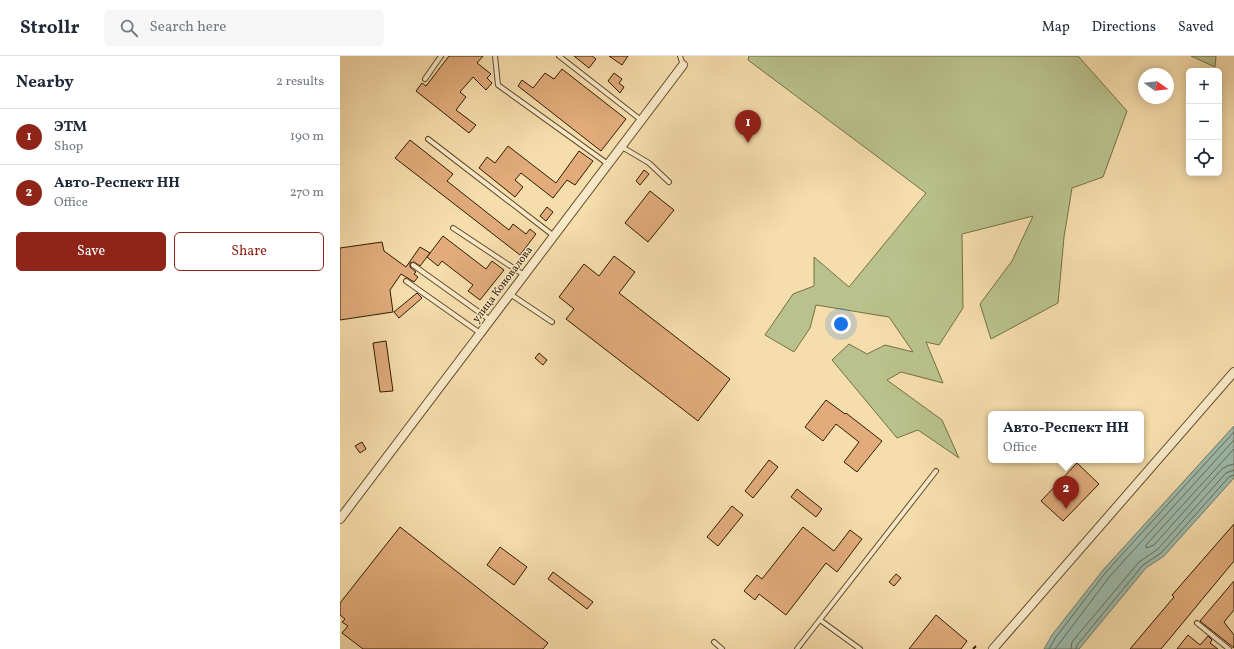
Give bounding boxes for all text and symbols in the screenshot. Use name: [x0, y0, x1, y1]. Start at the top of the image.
search box: [104, 10, 384, 46]
text: Strollr: [20, 15, 80, 41]
icon: search: [118, 17, 140, 39]
text: Search here: [150, 17, 226, 38]
text: Map: [1042, 18, 1070, 37]
text: Directions: [1092, 18, 1156, 37]
text: Saved: [1178, 18, 1214, 37]
north arrow: [1138, 68, 1174, 104]
map controls: [1186, 68, 1222, 176]
button: +: [1186, 68, 1222, 104]
text: Nearby: [16, 71, 74, 94]
text: 2 results: [276, 73, 324, 91]
button: −: [1186, 104, 1222, 140]
pin: 1: [735, 110, 761, 143]
text: ЭТМ: [54, 117, 87, 138]
text: 1: [26, 128, 32, 146]
text: 190 m: [290, 128, 324, 146]
text: Shop: [54, 138, 83, 156]
button: locate: [1186, 140, 1222, 176]
text: Авто-Респект НН: [54, 173, 180, 194]
text: 2: [26, 184, 32, 202]
text: 270 m: [290, 184, 324, 202]
text: Office: [54, 194, 88, 212]
button: Save: [16, 232, 166, 271]
button: Share: [174, 232, 324, 271]
street label: улица Коновалова: [469, 243, 537, 326]
your location: [831, 314, 851, 334]
popup: [988, 411, 1144, 463]
text: Авто-Респект НН: [1003, 418, 1129, 439]
text: Office: [1003, 439, 1037, 457]
pin: 2: [1053, 476, 1079, 509]

